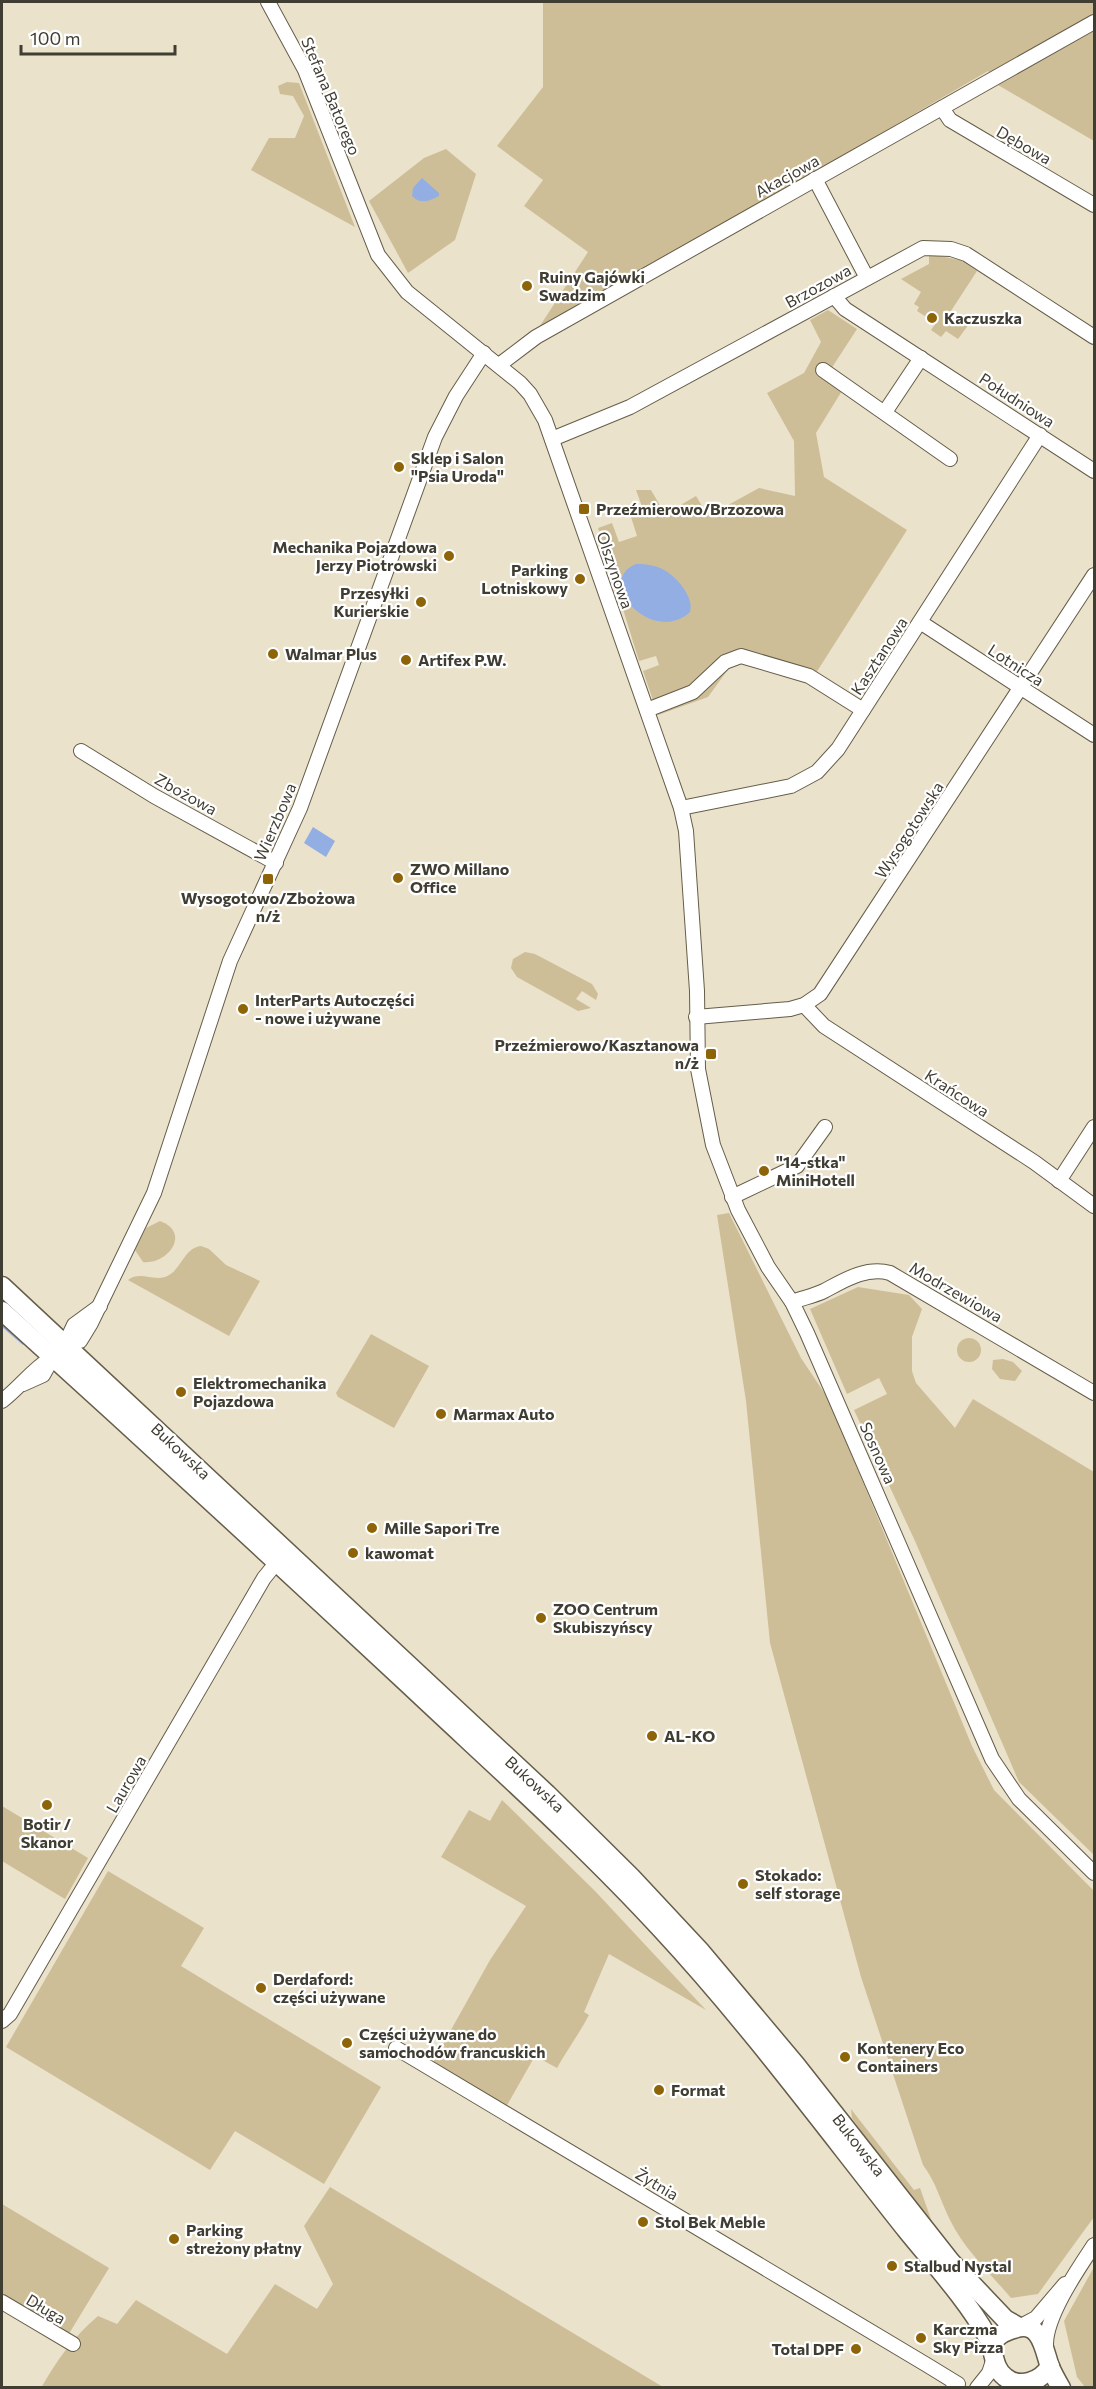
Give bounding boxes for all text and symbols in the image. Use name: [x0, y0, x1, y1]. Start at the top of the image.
scale bar: [21, 18, 176, 56]
text: 100 m: [30, 27, 80, 49]
street label: Stefana Batorego: [298, 34, 365, 158]
street label: Dębowa: [994, 121, 1055, 168]
street label: Akacjowa: [751, 150, 822, 201]
street label: Brzozowa: [781, 260, 854, 311]
place label: Ruiny Gajówki Swadzim: [539, 267, 645, 304]
marker: Ruiny Gajówki Swadzim: [520, 279, 534, 293]
place label: Kaczuszka: [944, 308, 1022, 327]
marker: Kaczuszka: [925, 311, 939, 325]
street label: Południowa: [976, 368, 1058, 431]
place label: Sklep i Salon "Psia Uroda": [411, 448, 504, 485]
marker: Sklep i Salon "Psia Uroda": [392, 460, 406, 474]
place label: Przeźmierowo/Brzozowa: [596, 499, 784, 518]
marker: Przeźmierowo/Brzozowa: [577, 502, 591, 516]
street label: Olszynowa: [593, 529, 637, 611]
place label: Mechanika Pojazdowa Jerzy Piotrowski: [272, 537, 437, 574]
marker: Mechanika Pojazdowa Jerzy Piotrowski: [442, 549, 456, 563]
place label: Parking Lotniskowy: [481, 560, 568, 597]
marker: Parking Lotniskowy: [573, 572, 587, 586]
place label: Przesyłki Kurierskie: [334, 583, 409, 620]
marker: Przesyłki Kurierskie: [414, 595, 428, 609]
street label: Kasztanowa: [846, 613, 911, 698]
street label: Lotnicza: [985, 640, 1048, 690]
place label: Walmar Plus: [285, 644, 377, 663]
marker: Walmar Plus: [266, 647, 280, 661]
place label: Artifex P.W.: [418, 650, 506, 669]
marker: Artifex P.W.: [399, 653, 413, 667]
street label: Zbożowa: [152, 769, 221, 818]
street label: Wysogotowska: [870, 778, 947, 882]
street label: Wierzbowa: [250, 780, 299, 864]
place label: ZWO Millano Office: [410, 859, 510, 896]
marker: ZWO Millano Office: [391, 871, 405, 885]
marker: Wysogotowo/Zbożowa n/ż: [261, 872, 275, 886]
place label: Wysogotowo/Zbożowa n/ż: [181, 888, 355, 925]
place label: InterParts Autoczęści - nowe i używane: [255, 990, 414, 1027]
marker: InterParts Autoczęści - nowe i używane: [236, 1002, 250, 1016]
place label: Przeźmierowo/Kasztanowa n/ż: [494, 1035, 699, 1072]
marker: Przeźmierowo/Kasztanowa n/ż: [704, 1047, 718, 1061]
street label: Krańcowa: [922, 1065, 993, 1120]
place label: "14-stka" MiniHotell: [776, 1152, 855, 1189]
marker: "14-stka" MiniHotell: [757, 1164, 771, 1178]
street label: Modrzewiowa: [907, 1257, 1006, 1326]
place label: Elektromechanika Pojazdowa: [193, 1373, 326, 1410]
marker: Elektromechanika Pojazdowa: [174, 1385, 188, 1399]
place label: Marmax Auto: [453, 1404, 555, 1423]
marker: Marmax Auto: [434, 1407, 448, 1421]
street label: Bukowska: [148, 1418, 215, 1483]
street label: Sosnowa: [856, 1419, 900, 1487]
place label: Mille Sapori Tre: [384, 1518, 499, 1537]
marker: Mille Sapori Tre: [365, 1521, 379, 1535]
place label: kawomat: [365, 1543, 434, 1562]
marker: kawomat: [346, 1546, 360, 1560]
place label: ZOO Centrum Skubiszyńscy: [553, 1599, 658, 1636]
marker: ZOO Centrum Skubiszyńscy: [534, 1611, 548, 1625]
place label: AL-KO: [664, 1726, 715, 1745]
marker: AL-KO: [645, 1729, 659, 1743]
street label: Bukowska: [502, 1751, 569, 1816]
street label: Laurowa: [102, 1752, 150, 1816]
marker: Botir / Skanor: [40, 1798, 54, 1812]
place label: Botir / Skanor: [21, 1814, 74, 1851]
place label: Stokado: self storage: [755, 1865, 840, 1902]
marker: Stokado: self storage: [736, 1877, 750, 1891]
place label: Derdaford: części używane: [273, 1969, 386, 2006]
marker: Derdaford: części używane: [254, 1981, 268, 1995]
place label: Części używane do samochodów francuskich: [359, 2024, 546, 2061]
marker: Części używane do samochodów francuskich: [340, 2036, 354, 2050]
place label: Kontenery Eco Containers: [857, 2038, 965, 2075]
marker: Kontenery Eco Containers: [838, 2050, 852, 2064]
place label: Format: [671, 2080, 726, 2099]
marker: Format: [652, 2083, 666, 2097]
street label: Bukowska: [829, 2110, 890, 2180]
street label: Żytnia: [632, 2163, 682, 2204]
place label: Stol Bek Meble: [655, 2212, 765, 2231]
marker: Stol Bek Meble: [636, 2215, 650, 2229]
place label: Parking streżony płatny: [186, 2220, 302, 2257]
marker: Parking streżony płatny: [167, 2232, 181, 2246]
place label: Stalbud Nystal: [904, 2256, 1012, 2275]
marker: Stalbud Nystal: [885, 2259, 899, 2273]
street label: Długa: [23, 2289, 69, 2328]
place label: Karczma Sky Pizza: [933, 2319, 1003, 2356]
marker: Karczma Sky Pizza: [914, 2331, 928, 2345]
place label: Total DPF: [771, 2339, 844, 2358]
marker: Total DPF: [849, 2342, 863, 2356]

